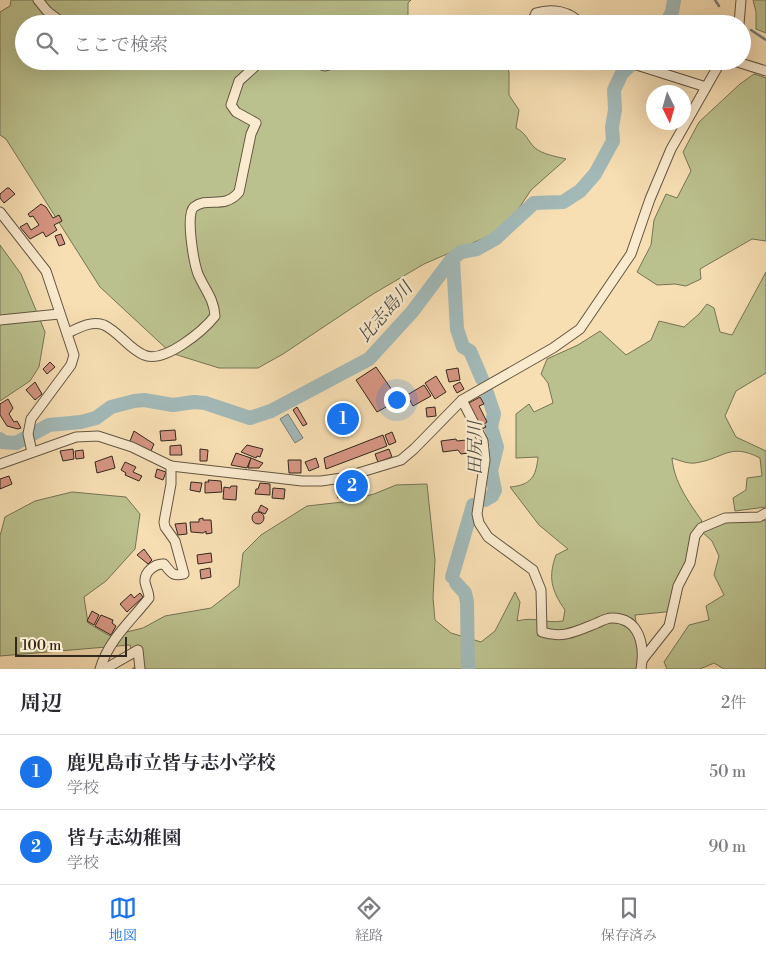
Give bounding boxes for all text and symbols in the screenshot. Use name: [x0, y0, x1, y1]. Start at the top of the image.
search box: [15, 15, 751, 70]
icon: search: [33, 29, 61, 57]
text: ここで検索: [73, 33, 168, 57]
north arrow: [646, 85, 691, 130]
water label: 比志島川: [353, 276, 419, 347]
your location: [384, 387, 410, 413]
pin: 1: [327, 400, 359, 438]
water label: 田尻川: [464, 419, 487, 475]
pin: 2: [336, 467, 368, 505]
scale bar: [15, 634, 128, 657]
text: 100 m: [22, 637, 61, 655]
text: 周辺: [20, 691, 62, 717]
text: 2件: [721, 693, 746, 713]
text: 鹿児島市立皆与志小学校: [67, 751, 276, 775]
text: 1: [32, 762, 40, 782]
text: 50 m: [709, 762, 746, 782]
text: 学校: [67, 778, 99, 798]
text: 皆与志幼稚園: [67, 826, 181, 850]
text: 2: [31, 837, 41, 857]
text: 90 m: [708, 837, 746, 857]
text: 学校: [67, 853, 99, 873]
tab: 地図: [109, 894, 137, 945]
tab: 経路: [355, 894, 383, 945]
tab: 保存済み: [601, 894, 657, 945]

